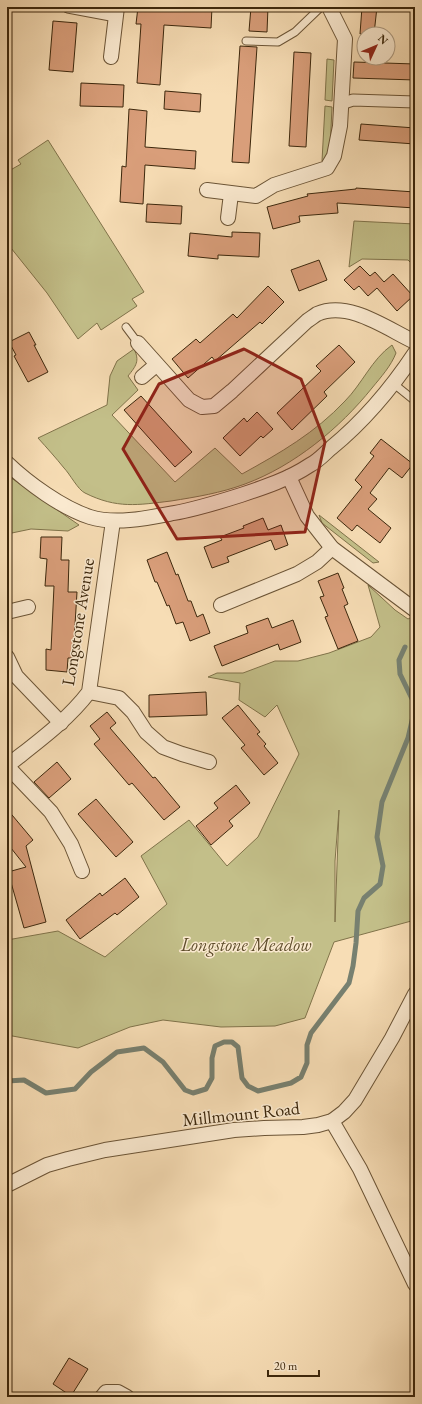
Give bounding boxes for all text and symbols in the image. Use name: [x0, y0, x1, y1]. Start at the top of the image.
north arrow: [356, 26, 396, 66]
text: N: [375, 31, 391, 47]
street label: Longstone Avenue: [56, 556, 99, 687]
park label: Longstone Meadow: [180, 933, 312, 957]
street label: Millmount Road: [181, 1096, 302, 1131]
scale bar: [268, 1352, 319, 1378]
text: 20 m: [274, 1358, 298, 1374]

